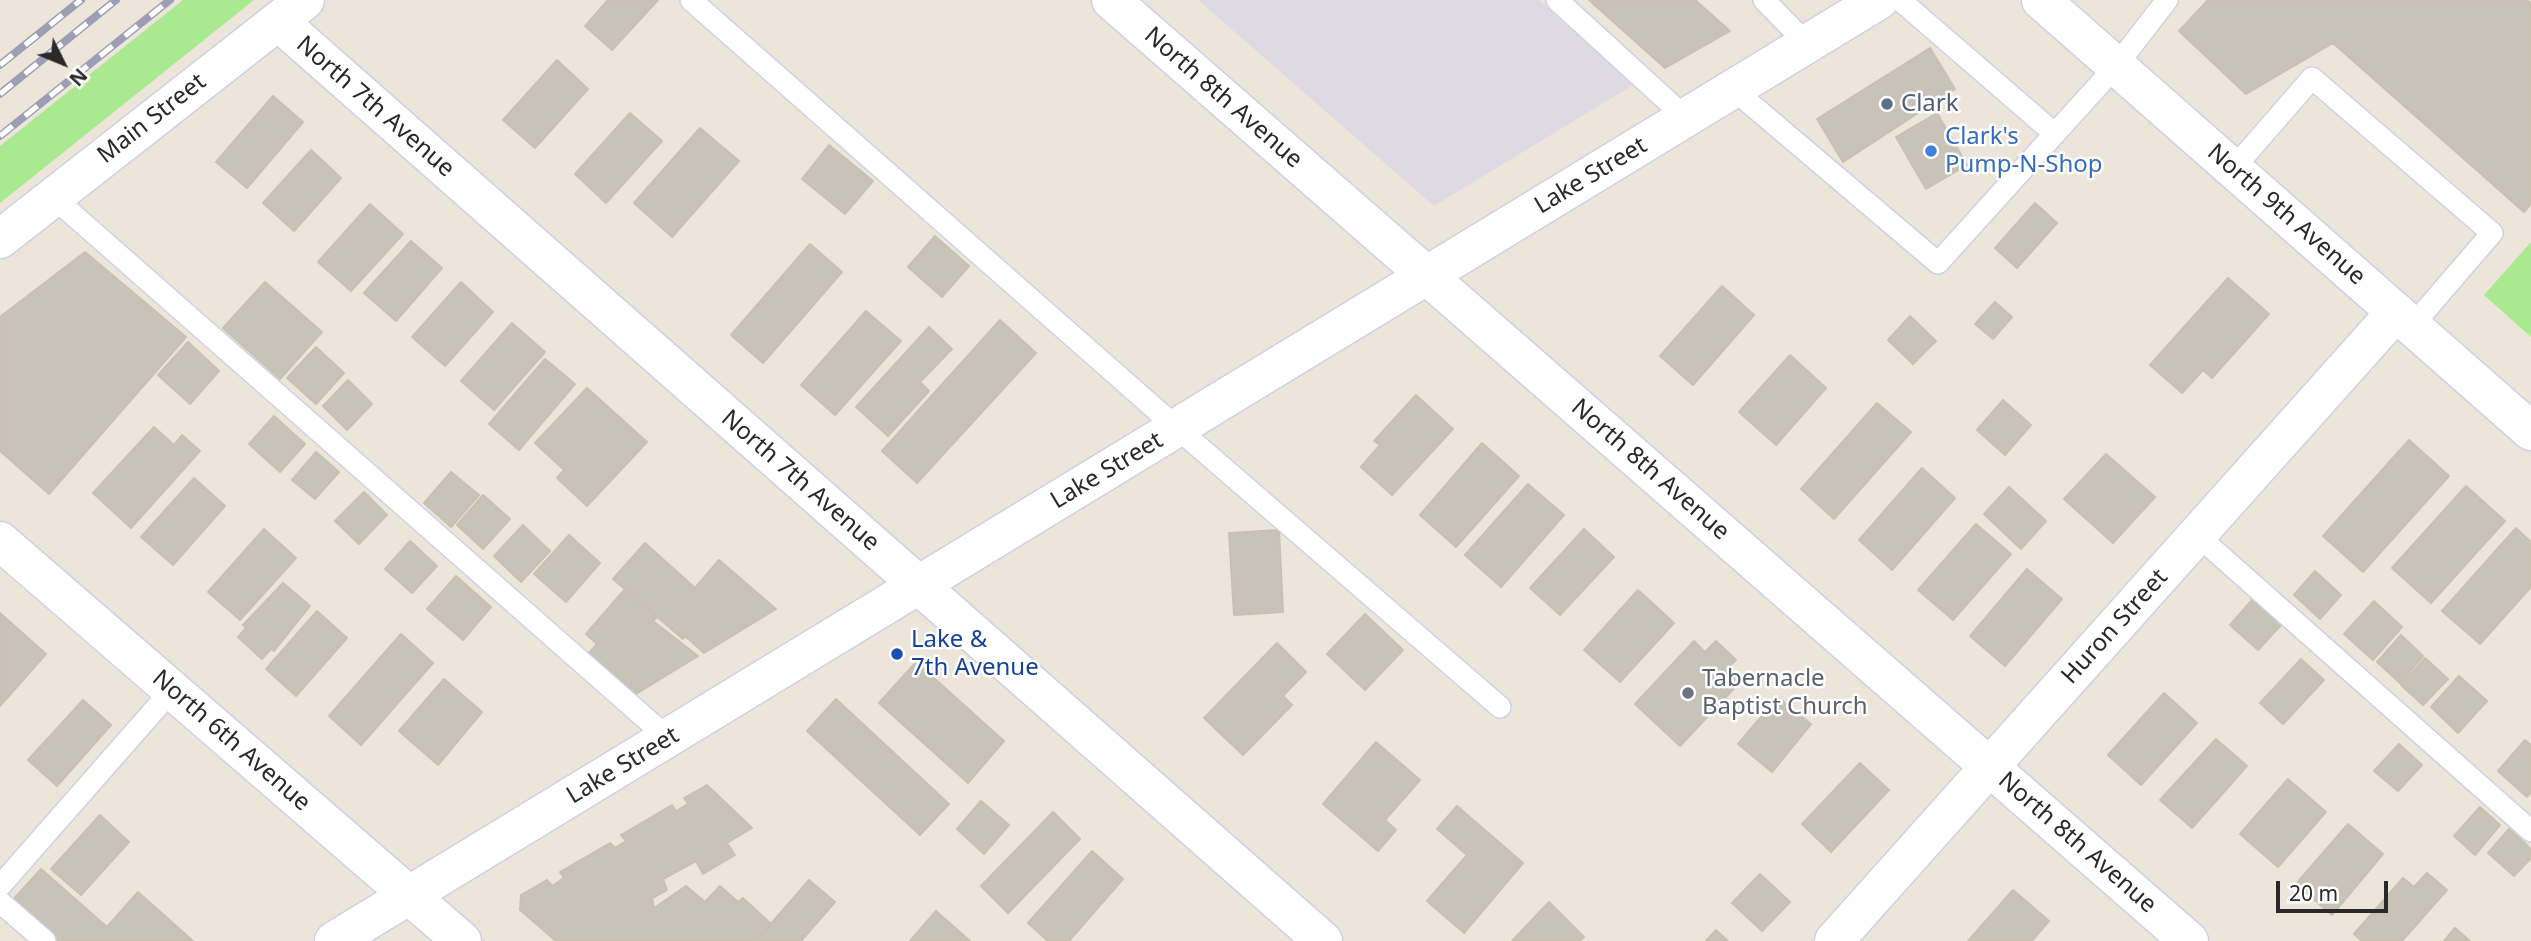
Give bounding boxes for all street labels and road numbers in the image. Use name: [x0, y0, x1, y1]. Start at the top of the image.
street label: North 8th Avenue: [1138, 21, 1308, 175]
street label: North 7th Avenue: [290, 30, 460, 184]
street label: Main Street: [92, 68, 212, 170]
street label: Lake Street: [1530, 131, 1652, 221]
street label: North 9th Avenue: [2201, 138, 2371, 292]
street label: North 8th Avenue: [1565, 393, 1735, 547]
street label: North 7th Avenue: [715, 404, 885, 558]
street label: Lake Street: [1046, 426, 1168, 516]
street label: Huron Street: [2056, 564, 2174, 690]
street label: North 6th Avenue: [146, 664, 316, 818]
street label: Lake Street: [562, 721, 684, 811]
street label: North 8th Avenue: [1992, 766, 2162, 920]

